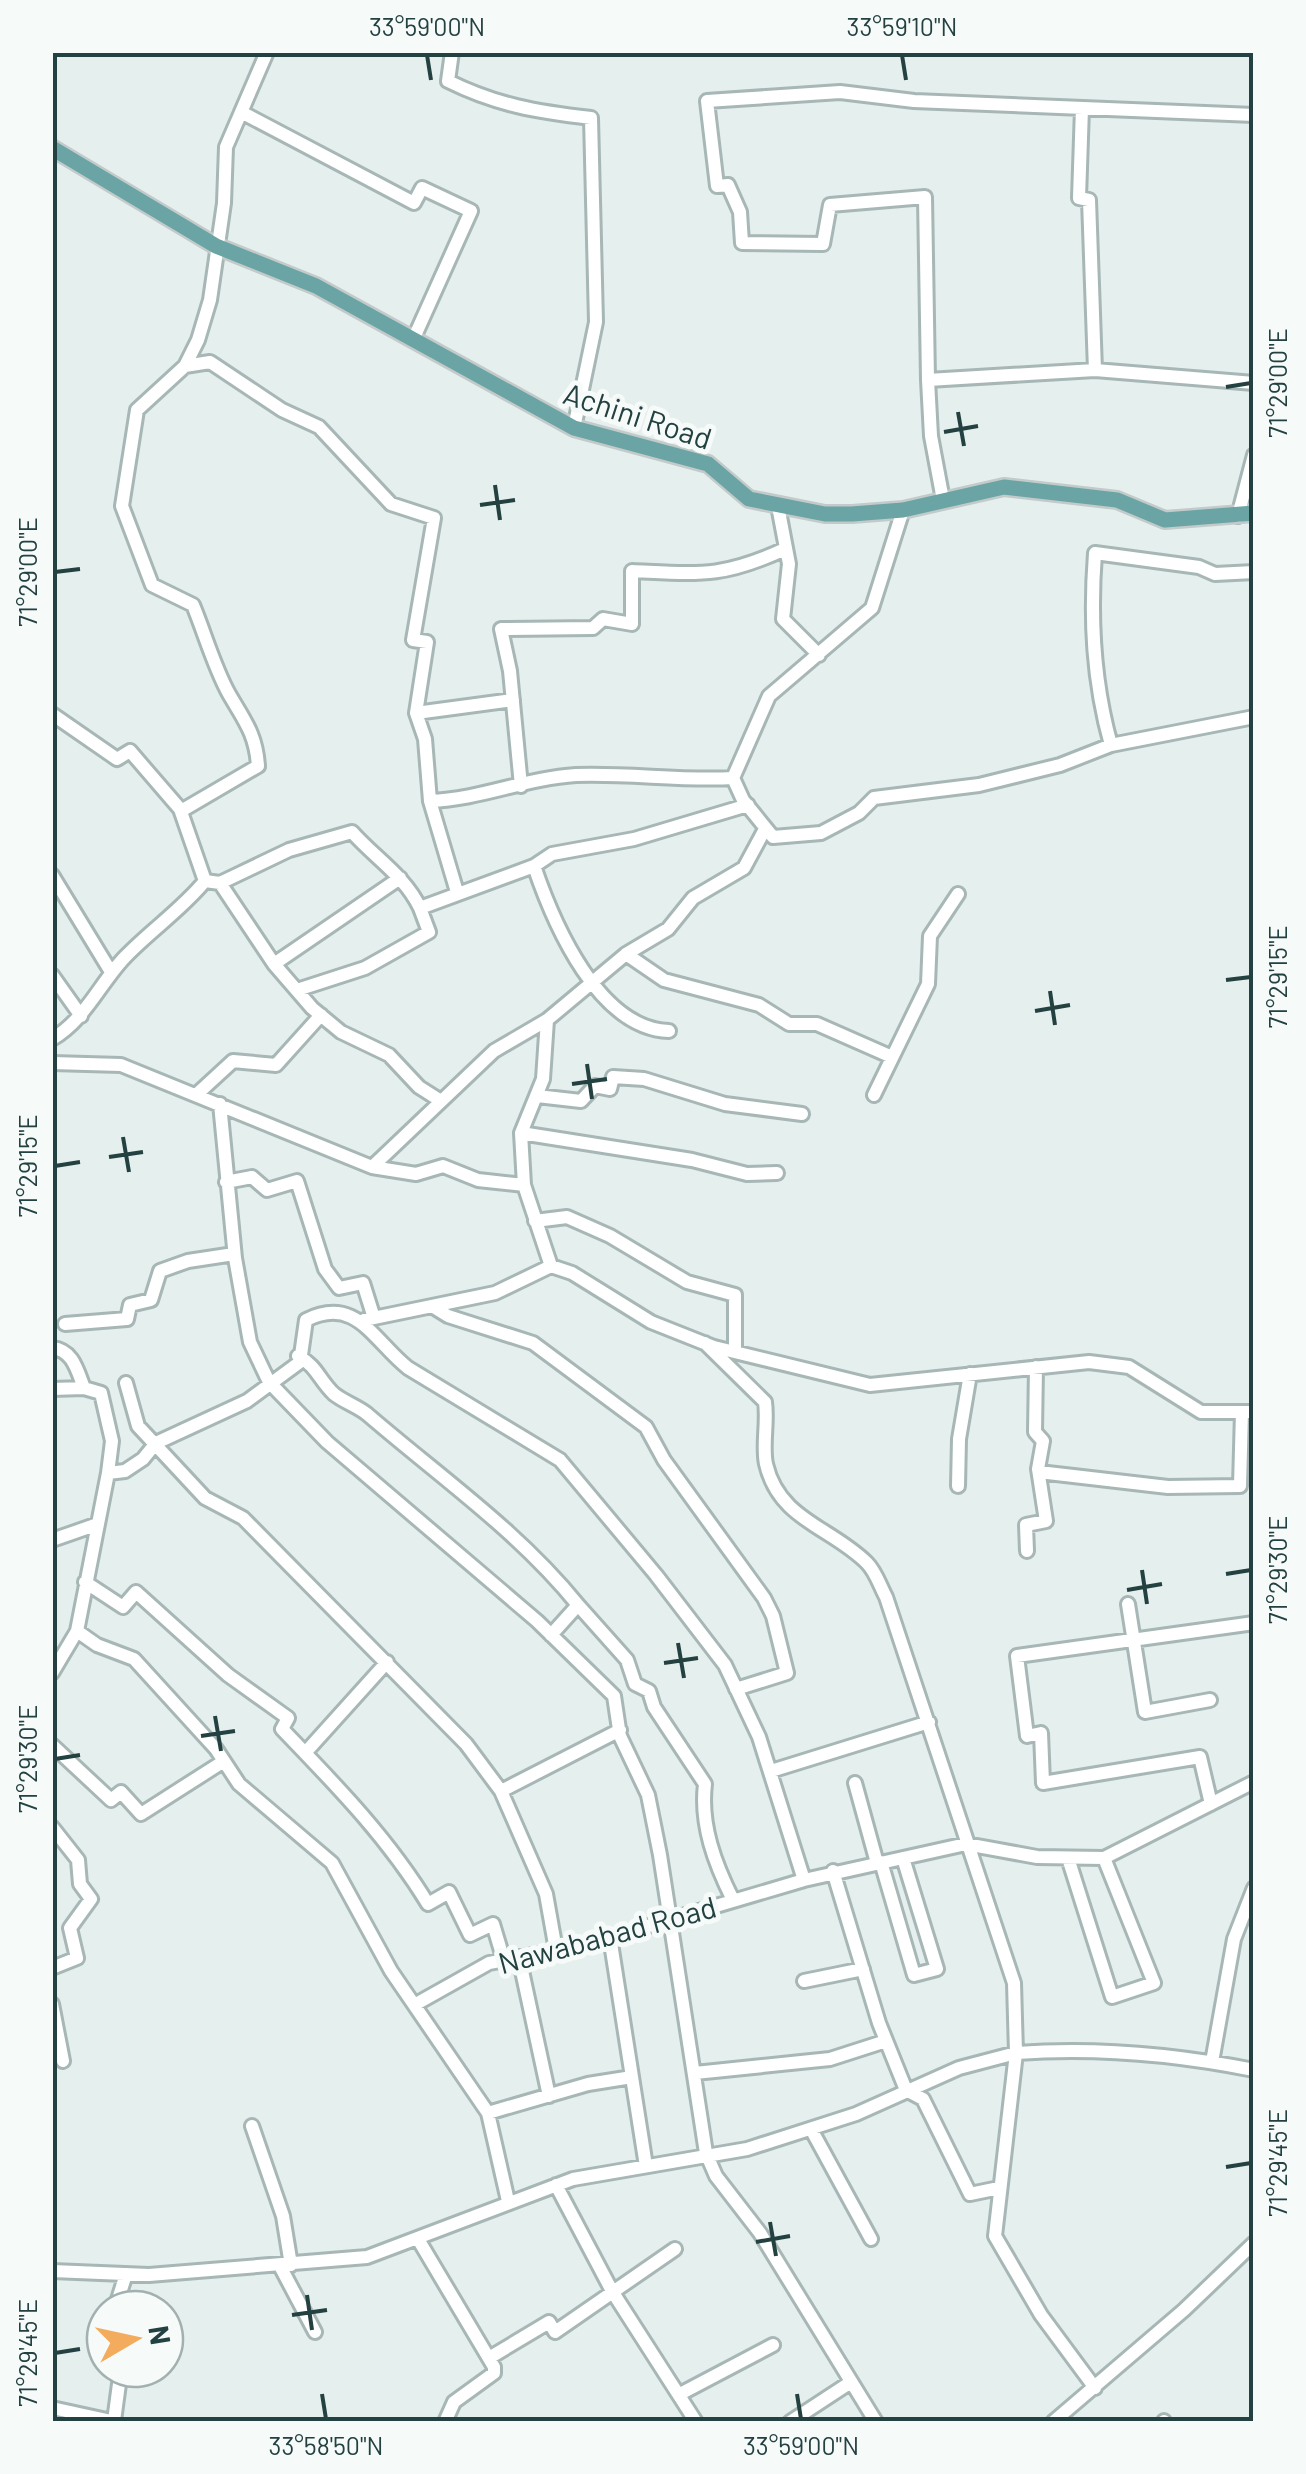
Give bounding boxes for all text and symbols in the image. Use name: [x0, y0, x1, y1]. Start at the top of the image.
text: 33°59'00"N: [369, 11, 485, 41]
text: 33°59'10"N: [847, 11, 957, 41]
text: 71°29'00"E: [1262, 328, 1292, 438]
street label: Achini Road: [559, 374, 717, 456]
text: 71°29'00"E: [12, 517, 42, 627]
text: 71°29'15"E: [1262, 925, 1292, 1029]
text: 71°29'15"E: [12, 1114, 42, 1218]
text: 71°29'30"E: [1262, 1516, 1292, 1624]
text: 71°29'30"E: [12, 1705, 42, 1813]
street label: Nawababad Road: [494, 1888, 720, 1980]
text: 71°29'45"E: [1262, 2109, 1292, 2217]
north arrow: [85, 2289, 185, 2389]
text: 71°29'45"E: [12, 2299, 42, 2407]
text: N: [142, 2323, 179, 2347]
text: 33°58'50"N: [269, 2430, 383, 2460]
text: 33°59'00"N: [743, 2430, 859, 2460]

